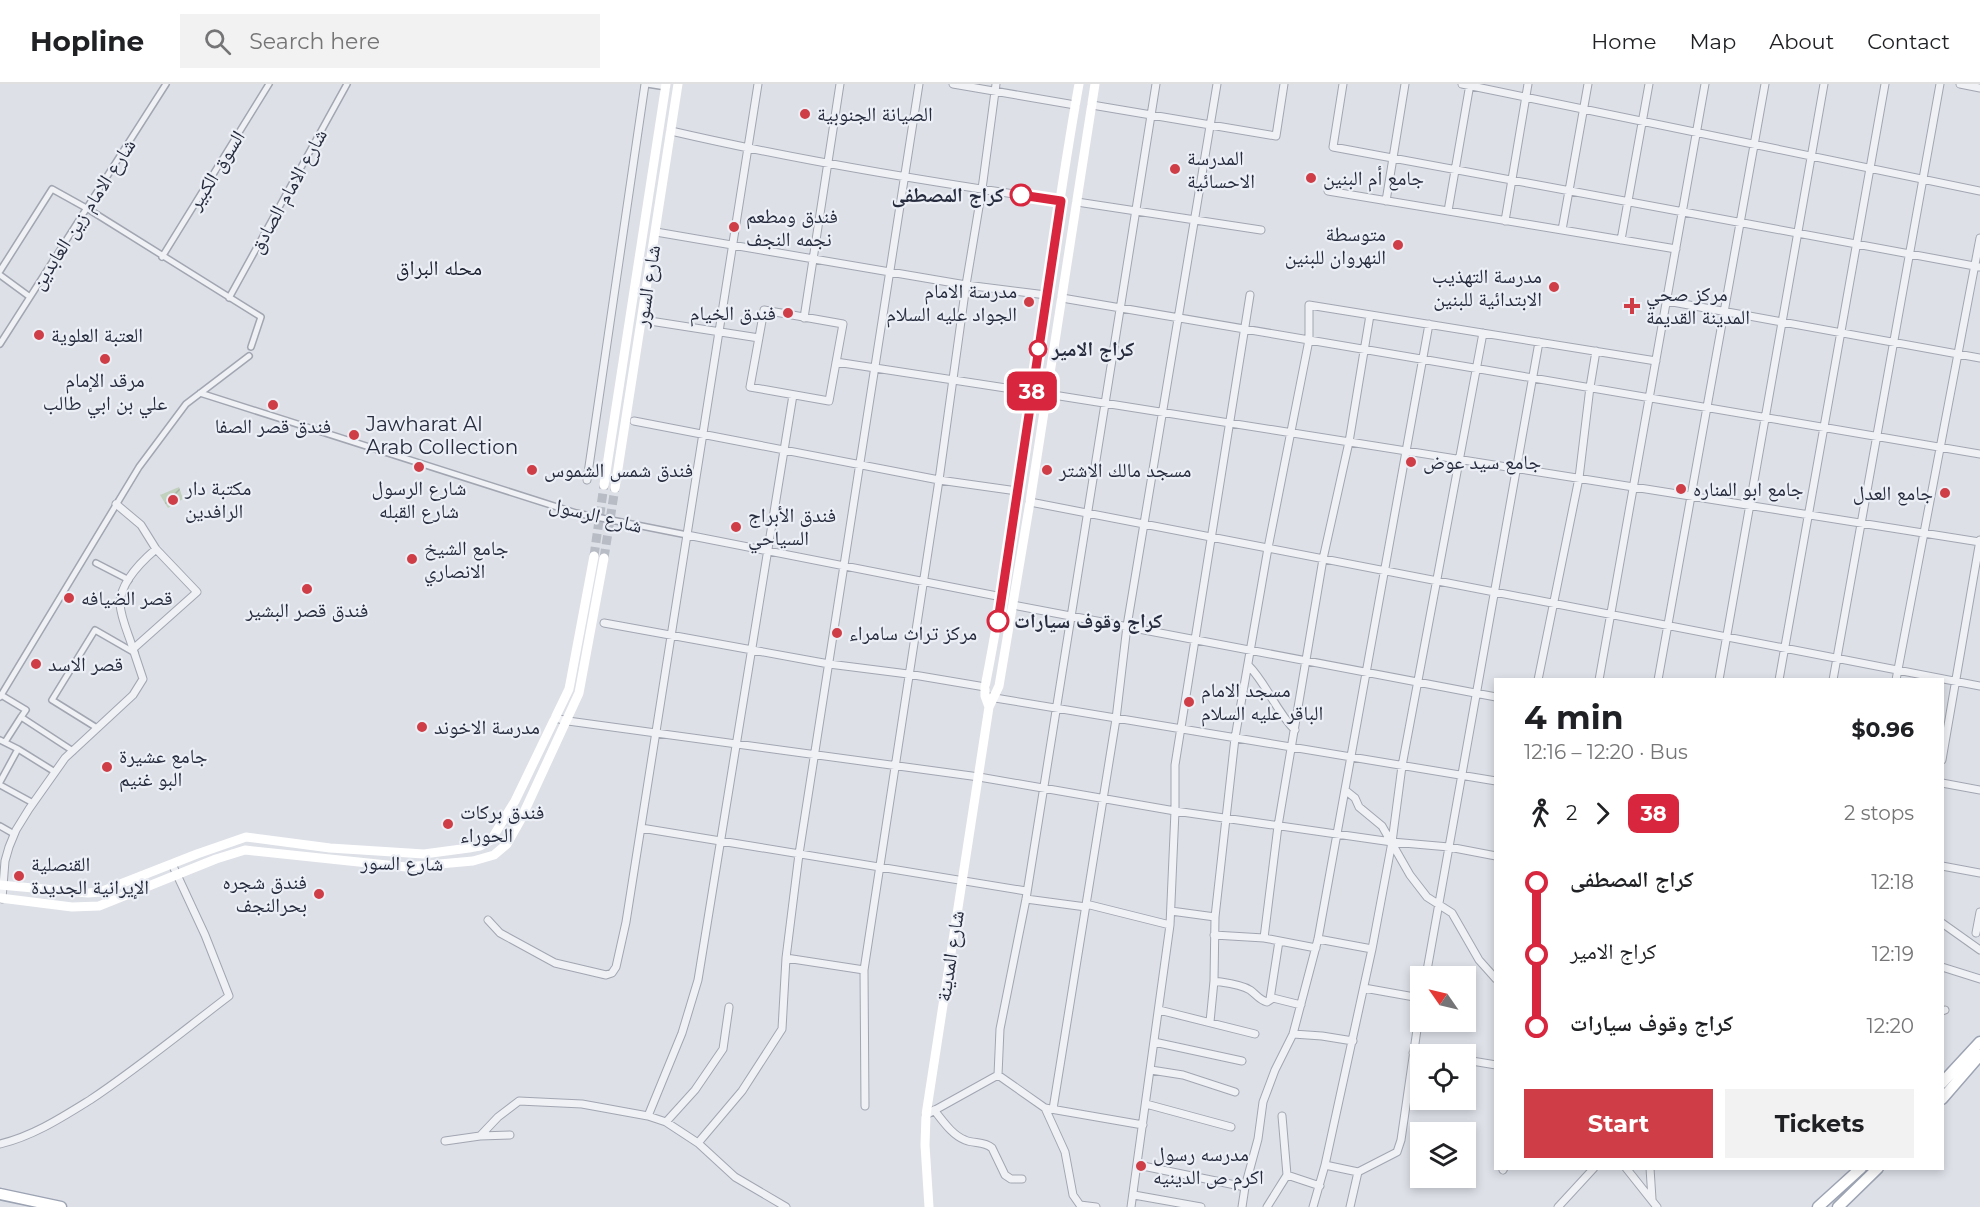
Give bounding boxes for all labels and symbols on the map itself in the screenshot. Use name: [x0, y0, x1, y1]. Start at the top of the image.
place label: الصيانة الجنوبية: [817, 102, 933, 126]
marker: الصيانة الجنوبية: [798, 107, 812, 121]
street label: شارع الامام الصادق: [244, 125, 334, 258]
street label: السوق الكبير: [182, 126, 250, 215]
street label: شارع الامام زين العابدين: [25, 134, 142, 295]
place label: المدرسة الاحسائية: [1187, 146, 1255, 193]
marker: المدرسة الاحسائية: [1168, 162, 1182, 176]
place label: جامع أم البنين: [1323, 166, 1424, 192]
marker: جامع أم البنين: [1304, 171, 1318, 185]
place label: كراج المصطفى: [891, 183, 1004, 208]
marker: كراج المصطفى: [1010, 184, 1032, 206]
place label: فندق ومطعم نجمه النجف: [746, 204, 838, 251]
marker: فندق ومطعم نجمه النجف: [727, 220, 741, 234]
place label: متوسطة النهروان للبنين: [1285, 222, 1386, 269]
marker: متوسطة النهروان للبنين: [1391, 238, 1405, 252]
street label: شارع السور: [629, 243, 666, 330]
district label: محله البراق: [396, 255, 482, 281]
place label: مدرسة التهذيب الابتدائية للبنين: [1432, 264, 1542, 311]
place label: مدرسة الامام الجواد عليه السلام: [886, 279, 1017, 328]
marker: مدرسة التهذيب الابتدائية للبنين: [1547, 280, 1561, 294]
place label: مركز صحي المدينة القديمة: [1646, 282, 1750, 329]
marker: مدرسة الامام الجواد عليه السلام: [1022, 295, 1036, 309]
marker: مركز صحي المدينة القديمة: [1623, 297, 1641, 315]
place label: فندق الخيام: [690, 301, 776, 327]
marker: فندق الخيام: [781, 306, 795, 320]
place label: العتبة العلوية: [51, 323, 143, 347]
marker: العتبة العلوية: [32, 328, 46, 342]
place label: كراج الامير: [1051, 337, 1135, 362]
marker: كراج الامير: [1029, 340, 1047, 358]
marker: مرقد الإمام علي بن ابي طالب: [98, 352, 112, 366]
place label: مرقد الإمام علي بن ابي طالب: [43, 368, 167, 419]
line badge: 38: [1005, 372, 1059, 410]
marker: فندق قصر الصفا: [266, 398, 280, 412]
place label: Jawharat Al Arab Collection: [365, 412, 518, 459]
place label: فندق قصر الصفا: [215, 414, 331, 438]
marker: Jawharat Al Arab Collection: [347, 428, 361, 442]
place label: جامع سيد عوض: [1423, 450, 1541, 475]
marker: جامع سيد عوض: [1404, 455, 1418, 469]
place label: فندق شمس الشموس: [544, 458, 693, 482]
place label: مسجد مالك الاشتر: [1058, 458, 1191, 482]
marker: شارع الرسول شارع القبله: [412, 460, 426, 474]
marker: فندق شمس الشموس: [525, 463, 539, 477]
marker: مسجد مالك الاشتر: [1040, 463, 1054, 477]
place label: مكتبة دار الرافدين: [184, 476, 251, 523]
place label: شارع الرسول شارع القبله: [372, 476, 466, 524]
place label: جامع ابو المناره: [1693, 477, 1804, 502]
place label: جامع العدل: [1853, 481, 1933, 506]
marker: جامع ابو المناره: [1674, 482, 1688, 496]
marker: جامع العدل: [1938, 486, 1952, 500]
street label: شارع الرسول: [547, 492, 645, 539]
marker: مكتبة دار الرافدين: [166, 493, 180, 507]
place label: فندق الأبراج السياحي: [748, 503, 836, 554]
marker: فندق الأبراج السياحي: [729, 520, 743, 534]
place label: جامع الشيخ الانصاري: [424, 536, 509, 587]
marker: جامع الشيخ الانصاري: [405, 552, 419, 566]
marker: فندق قصر البشير: [300, 582, 314, 596]
place label: قصر الضيافه: [81, 586, 173, 610]
marker: قصر الضيافه: [62, 591, 76, 605]
place label: فندق قصر البشير: [245, 598, 368, 622]
place label: كراج وقوف سيارات: [1014, 609, 1162, 634]
marker: كراج وقوف سيارات: [987, 610, 1009, 632]
place label: مركز تراث سامراء: [849, 621, 977, 645]
marker: مركز تراث سامراء: [830, 626, 844, 640]
place label: قصر الاسد: [48, 652, 123, 676]
marker: قصر الاسد: [29, 657, 43, 671]
place label: مسجد الامام الباقر عليه السلام: [1201, 678, 1323, 727]
marker: مسجد الامام الباقر عليه السلام: [1182, 695, 1196, 709]
place label: مدرسة الاخوند: [434, 715, 540, 739]
marker: مدرسة الاخوند: [415, 720, 429, 734]
place label: جامع عشيرة البو غنيم: [119, 744, 208, 793]
marker: جامع عشيرة البو غنيم: [100, 760, 114, 774]
place label: فندق بركات الحوراء: [460, 800, 544, 847]
marker: فندق بركات الحوراء: [441, 817, 455, 831]
street label: شارع السور: [359, 850, 444, 877]
place label: القنصلية الإيرانية الجديدة: [31, 852, 149, 900]
marker: القنصلية الإيرانية الجديدة: [12, 869, 26, 883]
place label: فندق شجره بحرالنجف: [222, 870, 307, 917]
marker: فندق شجره بحرالنجف: [312, 887, 326, 901]
street label: شارع المدينة: [931, 909, 970, 1003]
north arrow: [1410, 966, 1476, 1032]
place label: مدرسه رسول اکرم ص الدینیه: [1153, 1142, 1264, 1191]
marker: مدرسه رسول اکرم ص الدینیه: [1134, 1159, 1148, 1173]

